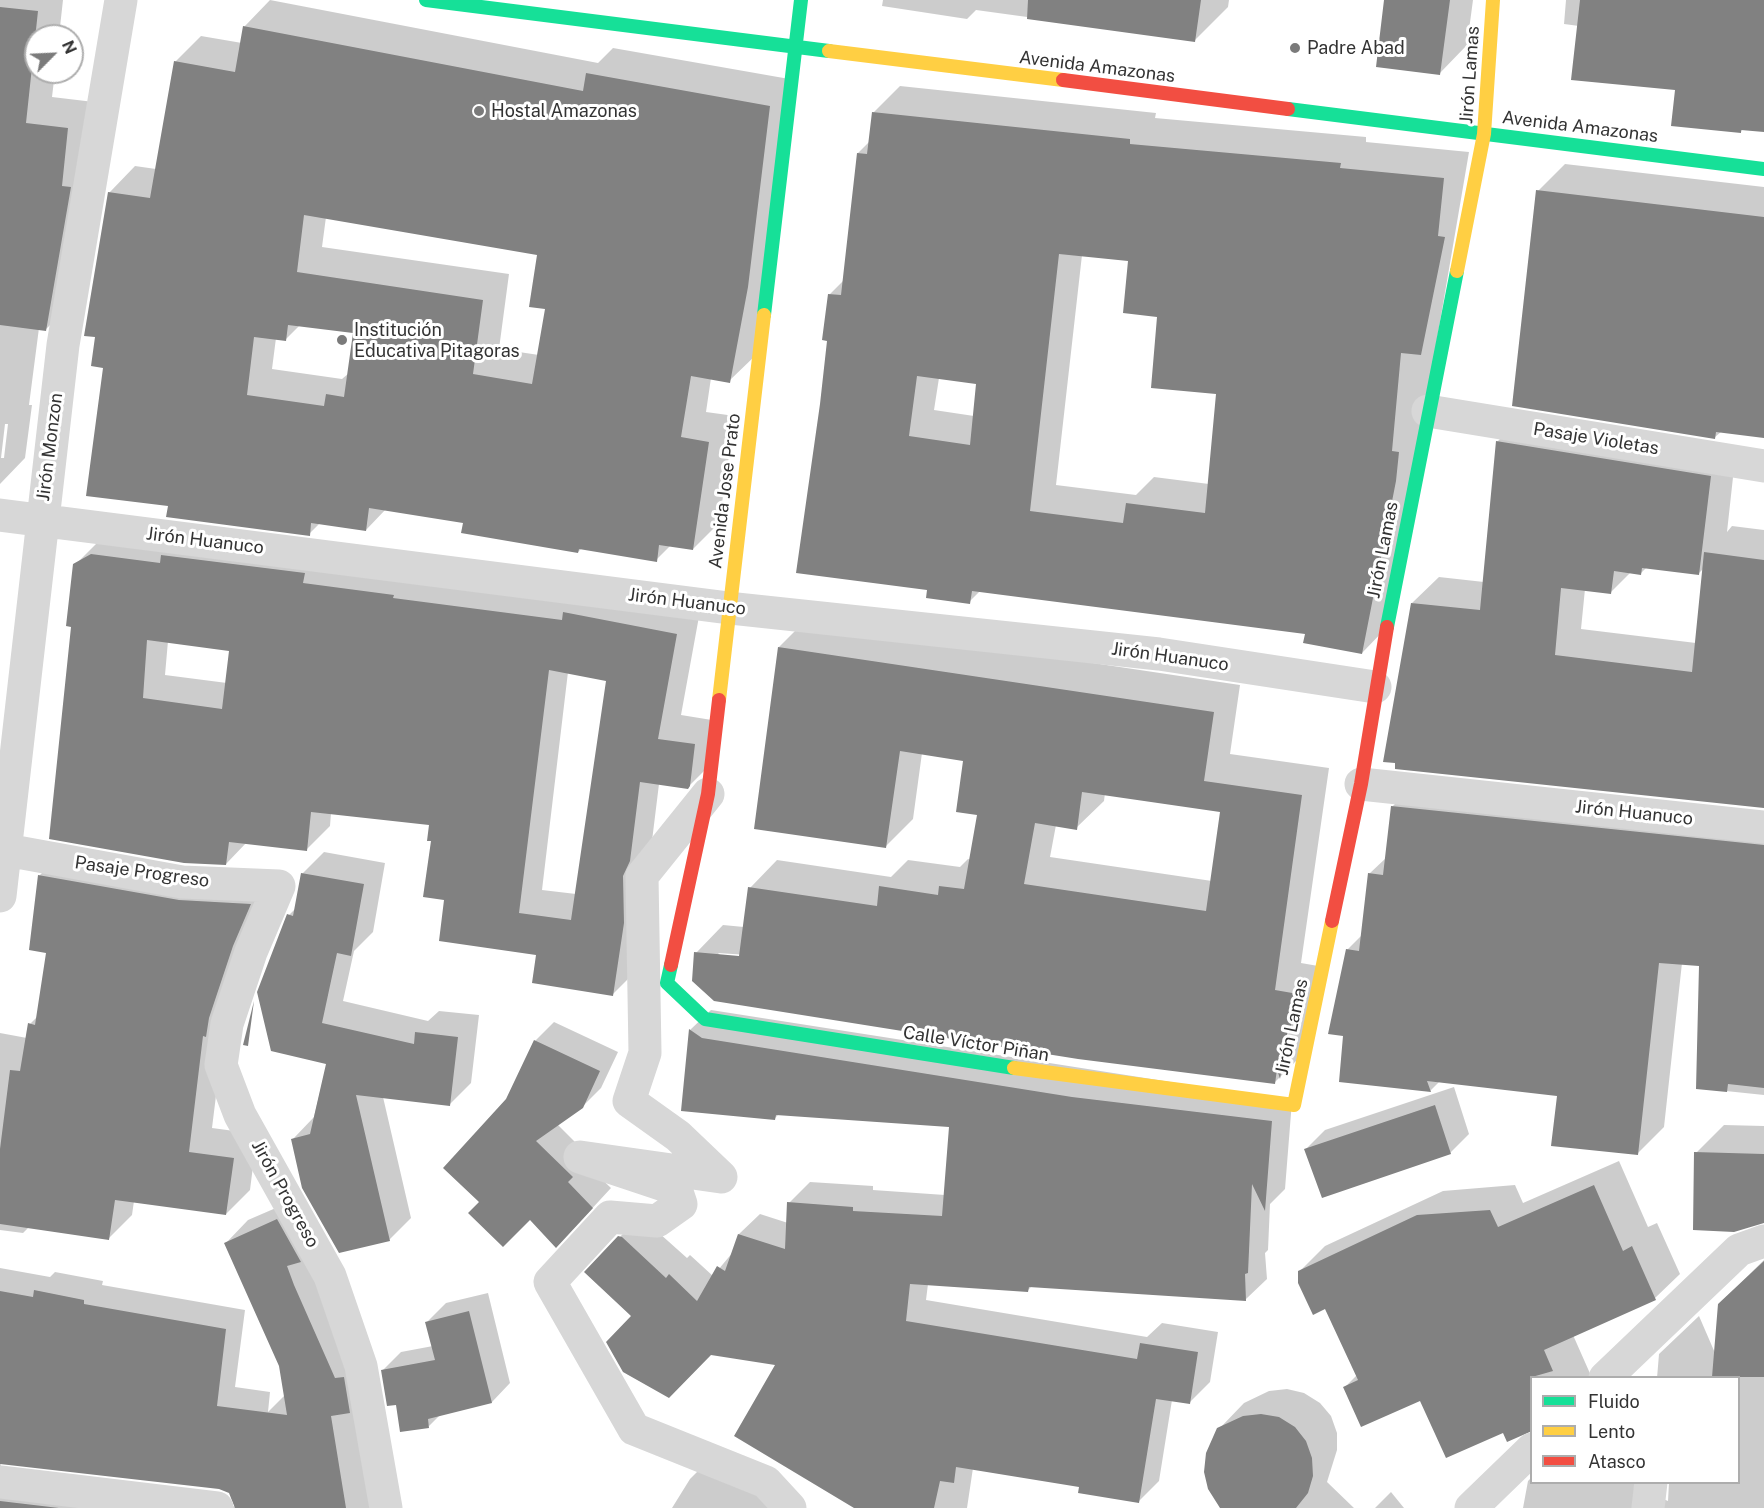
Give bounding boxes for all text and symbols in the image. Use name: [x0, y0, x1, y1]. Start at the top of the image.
north arrow: [24, 24, 84, 84]
street label: Jirón Lamas: [1456, 25, 1484, 125]
place label: Padre Abad: [1307, 37, 1405, 59]
text: N: [58, 38, 80, 57]
marker: Padre Abad: [1288, 41, 1302, 55]
street label: Avenida Amazonas: [1018, 47, 1176, 87]
place label: Hostal Amazonas: [491, 100, 637, 122]
marker: Hostal Amazonas: [472, 104, 486, 118]
street label: Avenida Amazonas: [1501, 107, 1659, 147]
place label: Institución Educativa Pitagoras: [354, 319, 520, 362]
marker: Institución Educativa Pitagoras: [335, 333, 349, 347]
street label: Jirón Monzon: [33, 392, 67, 502]
street label: Avenida Jose Prato: [705, 412, 745, 570]
street label: Pasaje Violetas: [1532, 418, 1660, 460]
street label: Jirón Lamas: [1363, 500, 1403, 600]
street label: Jirón Huanuco: [145, 523, 265, 559]
street label: Jirón Huanuco: [627, 584, 747, 620]
street label: Jirón Huanuco: [1110, 638, 1230, 676]
street label: Jirón Huanuco: [1574, 796, 1694, 830]
street label: Pasaje Progreso: [73, 852, 211, 892]
street label: Jirón Lamas: [1271, 977, 1313, 1077]
street label: Calle Víctor Piñan: [901, 1022, 1051, 1066]
street label: Jirón Progreso: [247, 1137, 323, 1251]
legend: [1530, 1376, 1740, 1484]
text: Fluido: [1588, 1391, 1640, 1412]
text: Lento: [1588, 1421, 1635, 1442]
text: Atasco: [1588, 1451, 1646, 1472]

